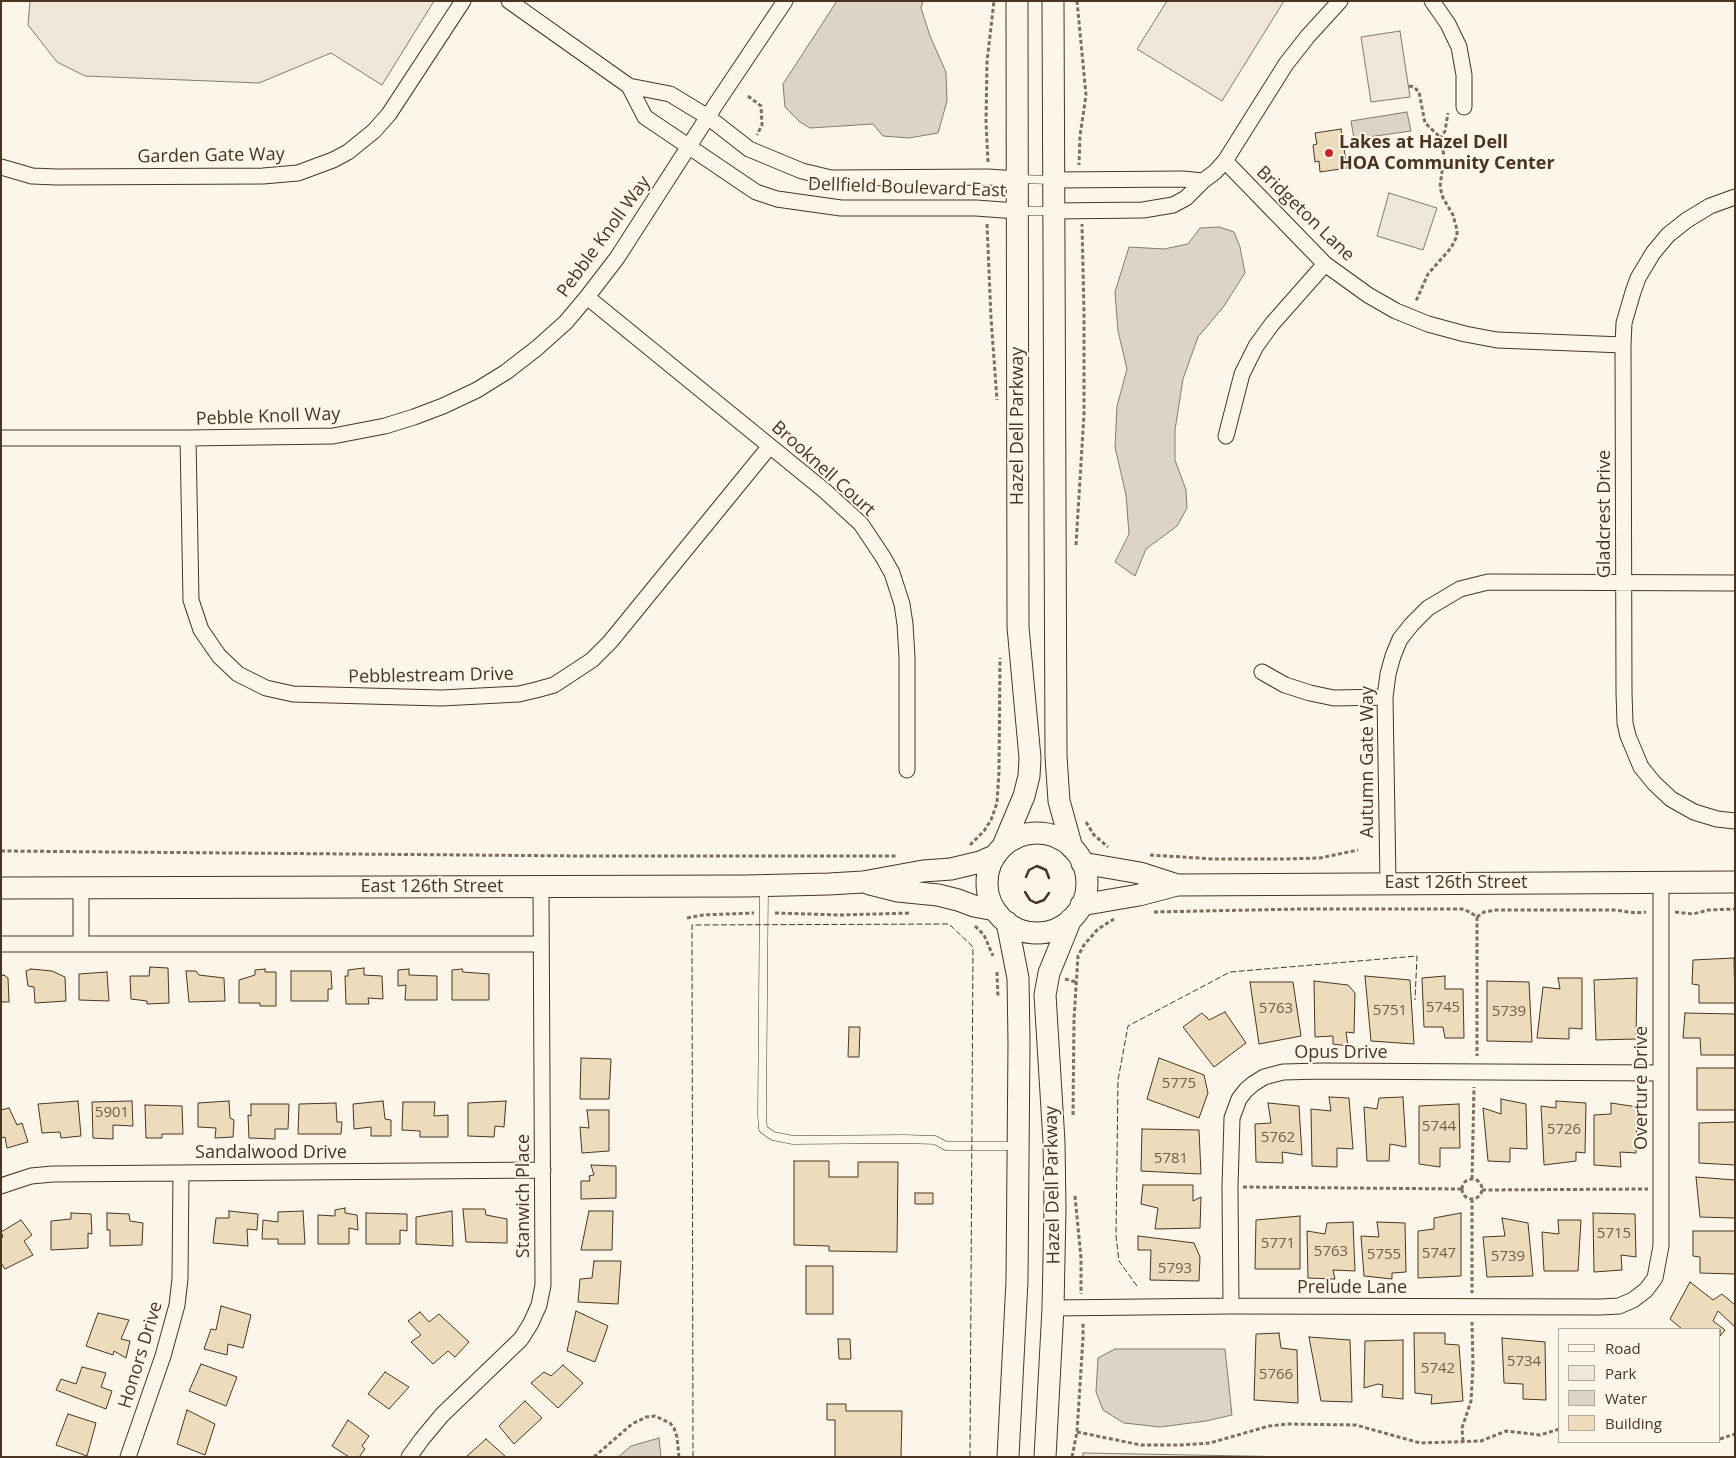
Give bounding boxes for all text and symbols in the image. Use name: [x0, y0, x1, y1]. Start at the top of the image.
place label: Lakes at Hazel Dell HOA Community Center: [1339, 132, 1555, 174]
street label: Garden Gate Way: [137, 144, 285, 168]
marker: Lakes at Hazel Dell HOA Community Center: [1323, 147, 1335, 159]
street label: Bridgeton Lane: [1251, 162, 1359, 266]
street label: Pebble Knoll Way: [553, 172, 655, 302]
street label: Dellfield Boulevard East: [807, 174, 1007, 202]
street label: Hazel Dell Parkway: [1007, 347, 1029, 505]
street label: Pebble Knoll Way: [195, 404, 341, 430]
street label: Brooknell Court: [767, 417, 879, 521]
street label: Gladcrest Drive: [1594, 450, 1616, 578]
street label: Pebblestream Drive: [348, 664, 514, 688]
street label: Autumn Gate Way: [1357, 686, 1379, 838]
street label: East 126th Street: [1385, 872, 1527, 894]
street label: East 126th Street: [361, 876, 503, 898]
house number: 5745: [1426, 999, 1460, 1017]
house number: 5763: [1259, 1000, 1293, 1018]
house number: 5751: [1373, 1002, 1407, 1020]
house number: 5739: [1492, 1003, 1526, 1021]
street label: Overture Drive: [1631, 1026, 1653, 1150]
street label: Opus Drive: [1294, 1042, 1388, 1064]
house number: 5775: [1162, 1075, 1196, 1093]
house number: 5901: [95, 1104, 129, 1122]
street label: Hazel Dell Parkway: [1041, 1106, 1065, 1264]
house number: 5744: [1422, 1118, 1456, 1136]
house number: 5726: [1547, 1121, 1581, 1139]
house number: 5762: [1261, 1129, 1295, 1147]
street label: Stanwich Place: [513, 1134, 535, 1258]
street label: Sandalwood Drive: [195, 1142, 347, 1164]
house number: 5781: [1154, 1150, 1188, 1168]
house number: 5715: [1597, 1225, 1631, 1243]
house number: 5771: [1261, 1235, 1295, 1253]
house number: 5763: [1314, 1243, 1348, 1261]
house number: 5747: [1422, 1245, 1456, 1263]
house number: 5755: [1367, 1246, 1401, 1264]
house number: 5739: [1491, 1248, 1525, 1266]
house number: 5793: [1158, 1260, 1192, 1278]
street label: Prelude Lane: [1297, 1277, 1407, 1299]
street label: Honors Drive: [114, 1299, 168, 1411]
legend: [1558, 1328, 1721, 1443]
text: Road: [1605, 1338, 1641, 1358]
house number: 5734: [1507, 1353, 1541, 1371]
house number: 5742: [1421, 1360, 1455, 1378]
text: Park: [1605, 1363, 1636, 1383]
house number: 5766: [1259, 1366, 1293, 1384]
text: Water: [1605, 1388, 1647, 1408]
text: Building: [1605, 1413, 1662, 1433]

